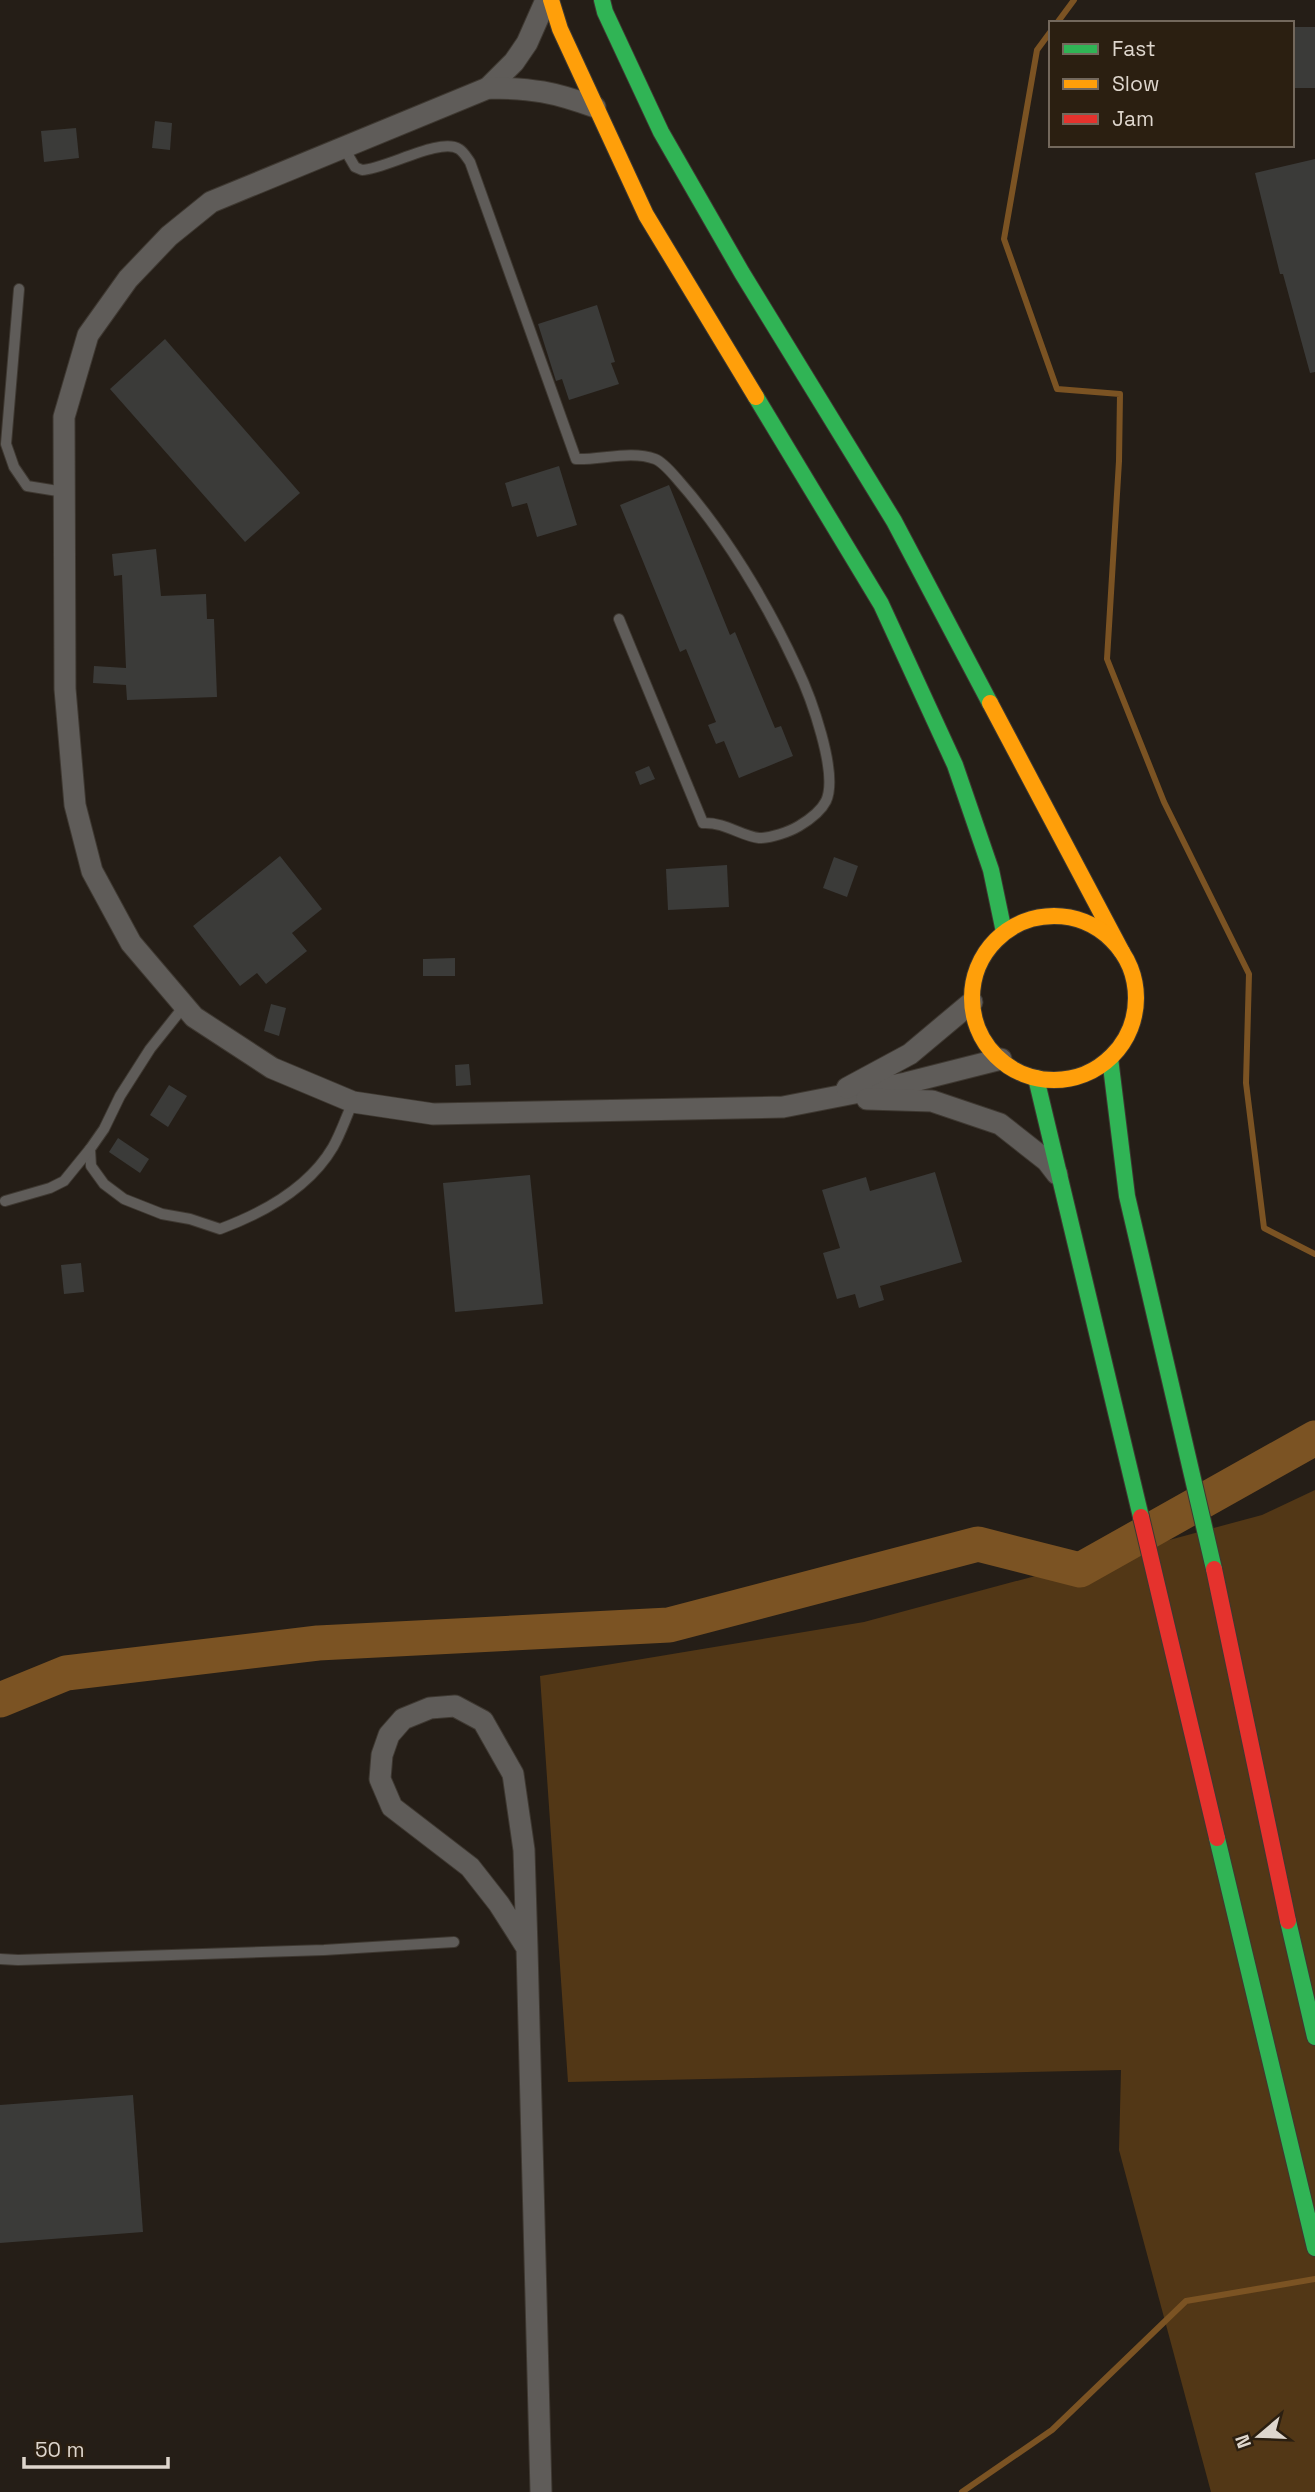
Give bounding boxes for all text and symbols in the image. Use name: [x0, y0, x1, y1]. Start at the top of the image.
legend: [1049, 21, 1294, 147]
text: Fast: [1112, 35, 1156, 62]
text: Slow: [1112, 70, 1160, 97]
text: Jam: [1112, 105, 1154, 132]
north arrow: [1224, 2401, 1294, 2471]
scale bar: [24, 2426, 168, 2470]
text: N: [1230, 2431, 1257, 2451]
text: 50 m: [35, 2436, 85, 2463]

